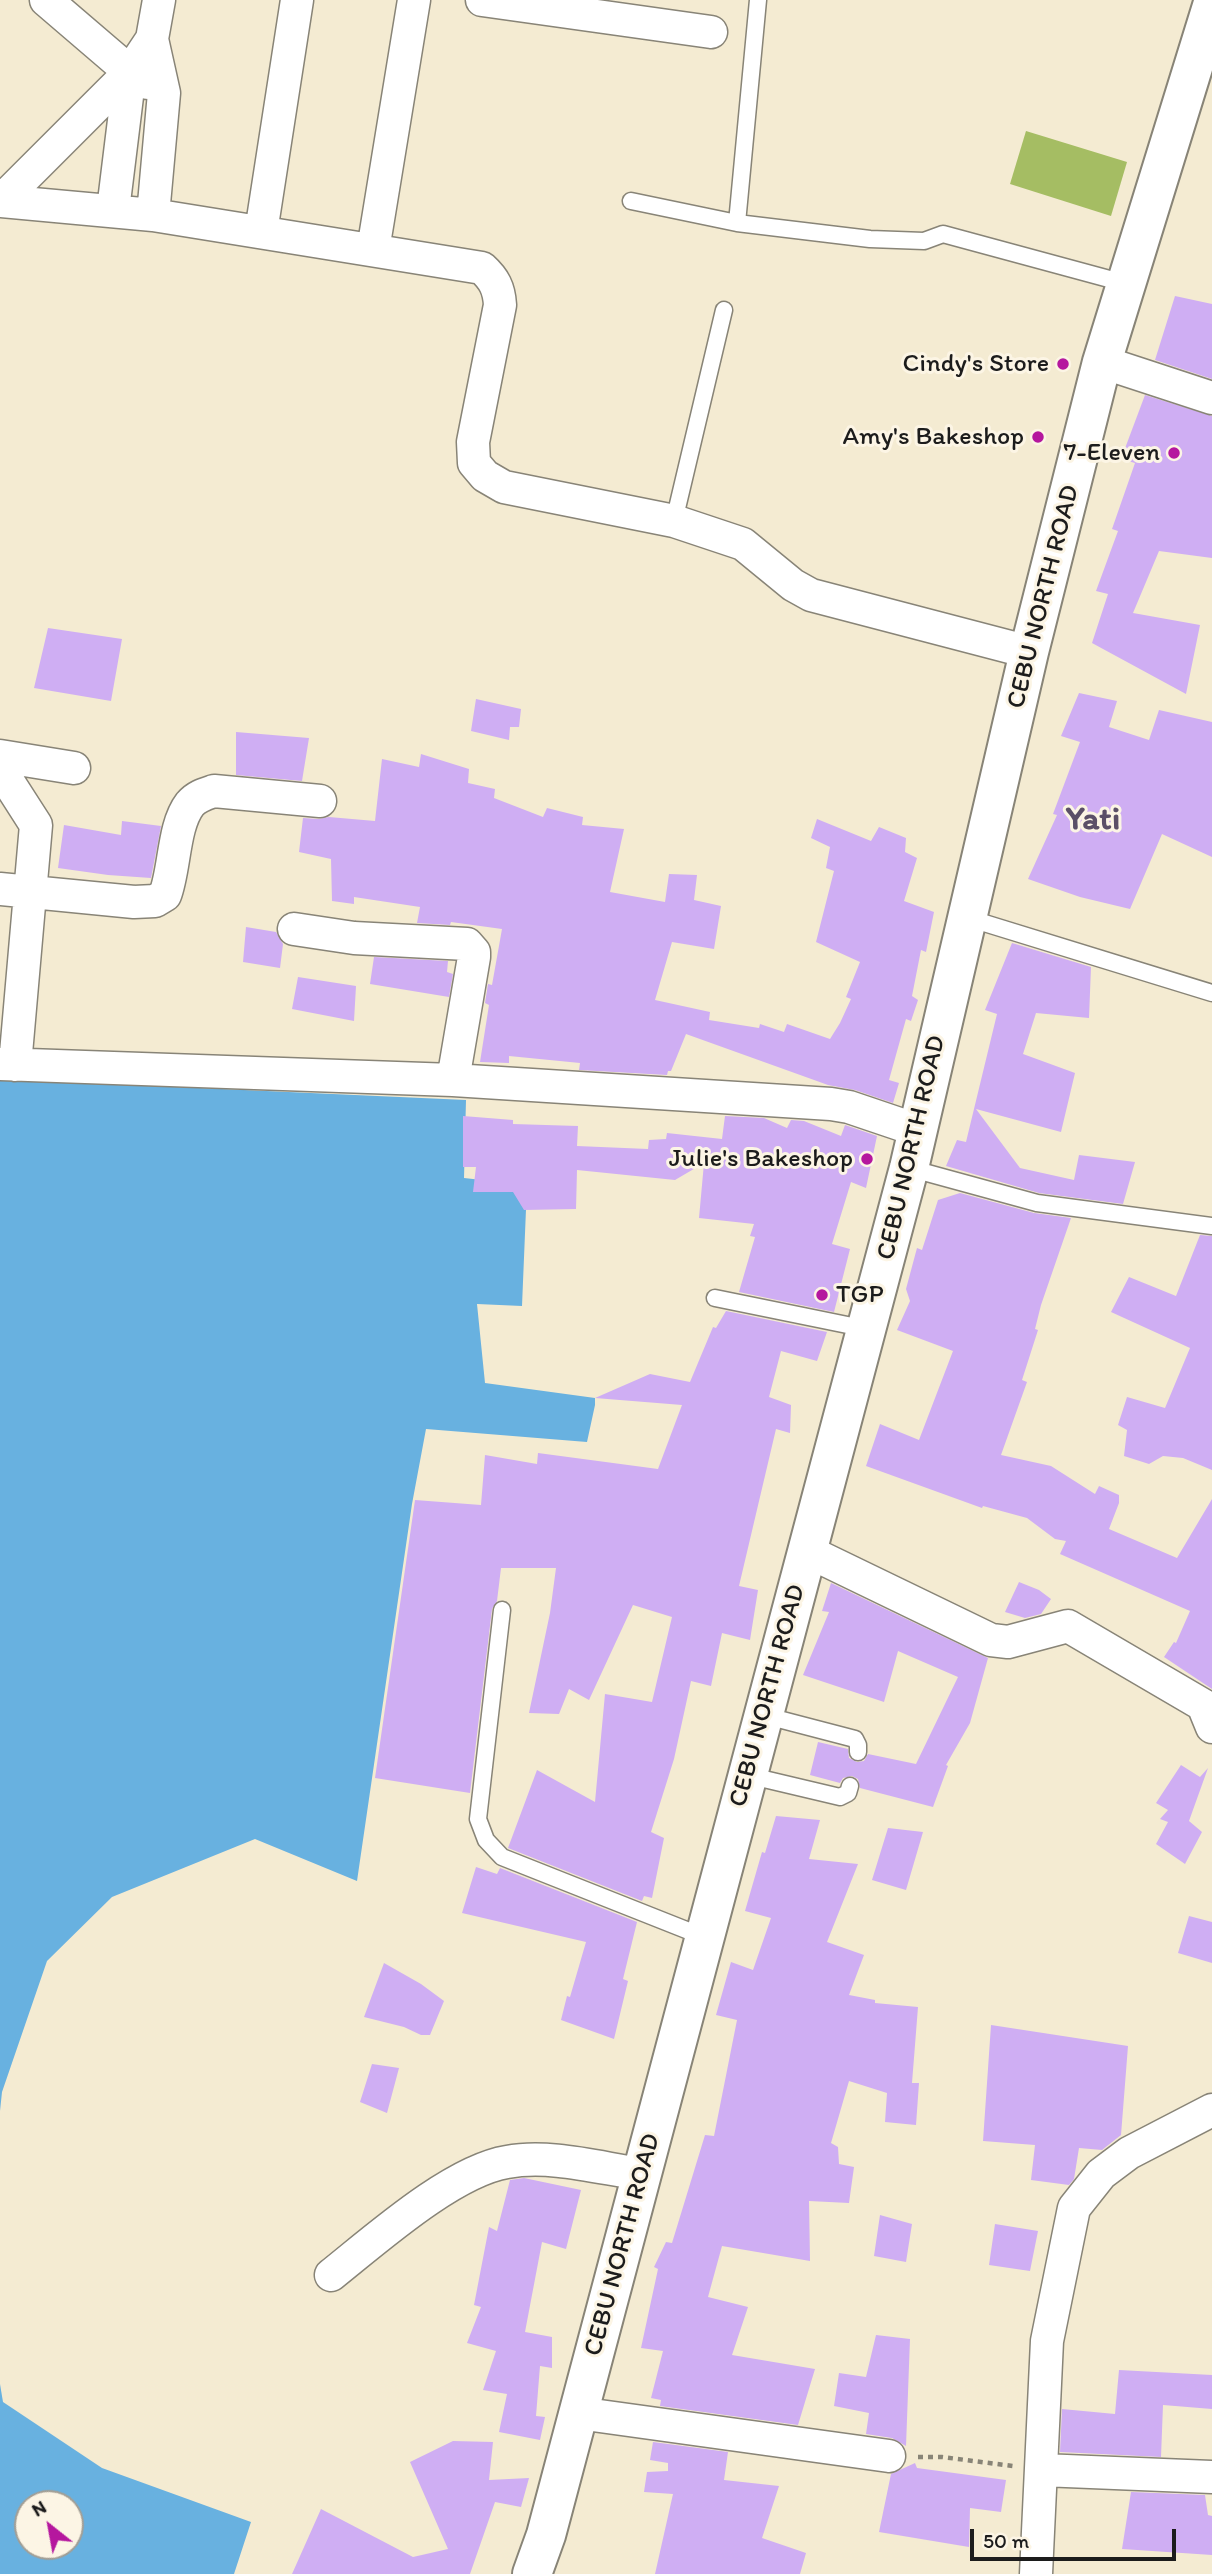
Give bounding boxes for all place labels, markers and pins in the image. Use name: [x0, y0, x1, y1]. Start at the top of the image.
place label: Cindy's Store: [903, 348, 1049, 380]
marker: Cindy's Store: [1055, 356, 1071, 372]
place label: Amy's Bakeshop: [842, 421, 1024, 453]
marker: Amy's Bakeshop: [1030, 429, 1046, 445]
place label: 7-Eleven: [1063, 437, 1160, 469]
marker: 7-Eleven: [1166, 445, 1182, 461]
place label: Julie's Bakeshop: [669, 1143, 853, 1175]
marker: Julie's Bakeshop: [859, 1151, 875, 1167]
place label: TGP: [836, 1279, 884, 1311]
marker: TGP: [814, 1287, 830, 1303]

